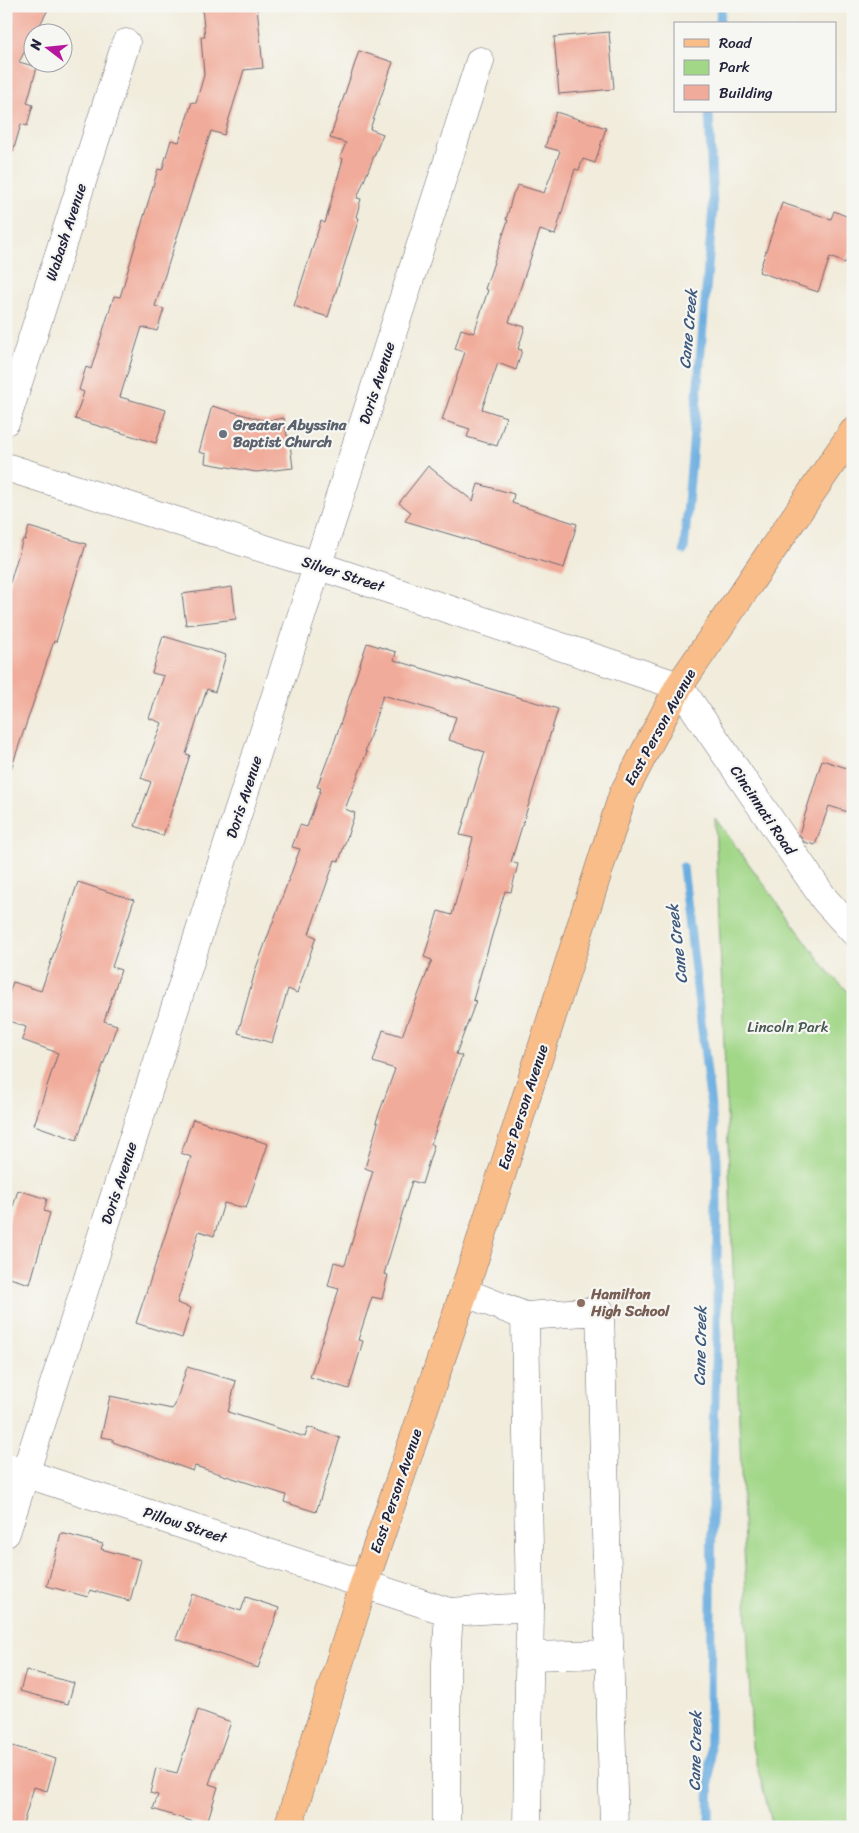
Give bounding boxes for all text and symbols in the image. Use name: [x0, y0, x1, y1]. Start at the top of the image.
north arrow: [22, 22, 72, 72]
legend: [674, 22, 836, 112]
text: Road: [719, 30, 752, 56]
text: N: [22, 36, 49, 54]
text: Park: [719, 54, 750, 80]
text: Building: [719, 80, 773, 106]
street label: Wabash Avenue: [38, 179, 94, 284]
water label: Cane Creek: [670, 286, 706, 370]
street label: Doris Avenue: [351, 338, 403, 428]
place label: Greater Abyssina Baptist Church: [232, 412, 347, 455]
marker: Greater Abyssina Baptist Church: [217, 428, 229, 440]
street label: Silver Street: [298, 548, 389, 600]
street label: East Person Avenue: [617, 664, 703, 790]
street label: Doris Avenue: [218, 752, 270, 842]
street label: Cincinnati Road: [723, 760, 803, 861]
water label: Cane Creek: [658, 901, 696, 985]
park label: Lincoln Park: [747, 1014, 829, 1040]
street label: East Person Avenue: [490, 1041, 556, 1173]
street label: Doris Avenue: [93, 1138, 145, 1228]
place label: Hamilton High School: [590, 1281, 670, 1324]
marker: Hamilton High School: [575, 1297, 587, 1309]
water label: Cane Creek: [685, 1304, 715, 1386]
street label: East Person Avenue: [362, 1425, 430, 1557]
street label: Pillow Street: [140, 1499, 231, 1551]
water label: Cane Creek: [680, 1709, 710, 1791]

